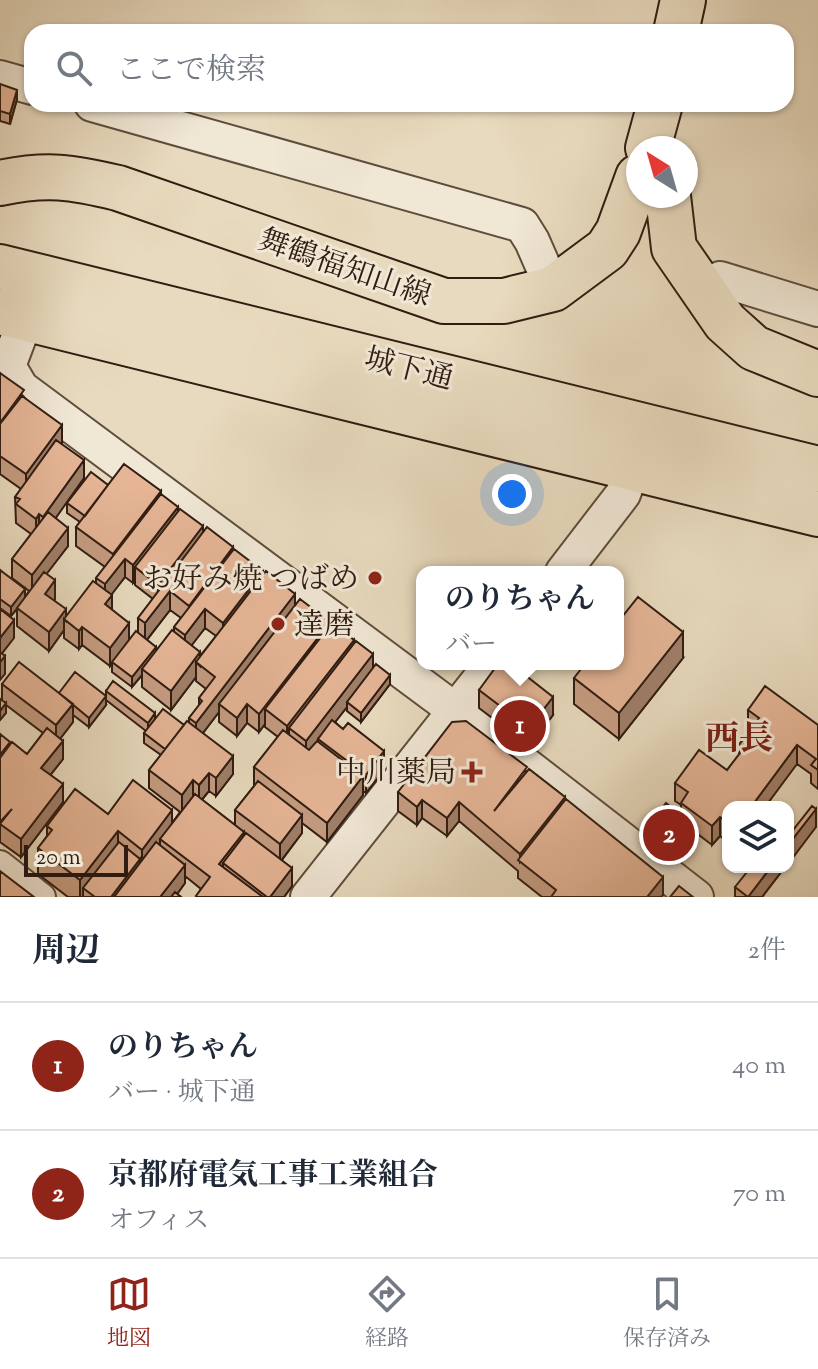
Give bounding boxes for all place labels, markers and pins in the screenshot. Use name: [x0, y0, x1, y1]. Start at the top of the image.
place label: お好み焼 つばめ: [143, 559, 359, 602]
marker: お好み焼 つばめ: [366, 569, 384, 587]
place label: 達磨: [294, 605, 354, 648]
marker: 達磨: [269, 615, 287, 633]
pin: 1: [494, 696, 546, 756]
place label: 中川薬局: [336, 753, 456, 796]
marker: 中川薬局: [463, 763, 481, 781]
pin: 2: [643, 805, 695, 865]

